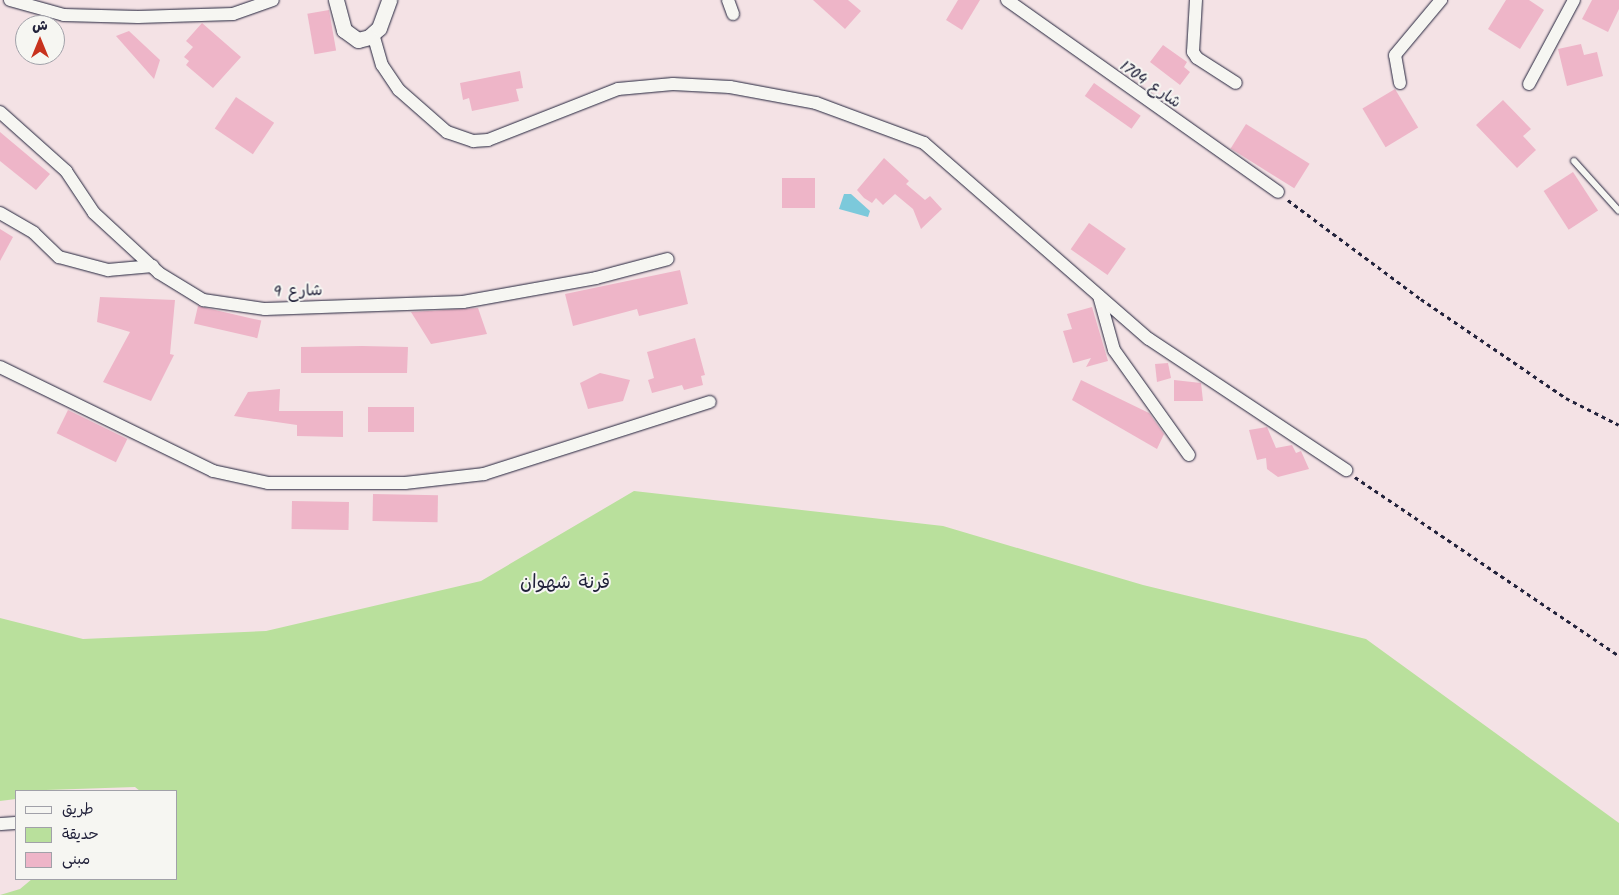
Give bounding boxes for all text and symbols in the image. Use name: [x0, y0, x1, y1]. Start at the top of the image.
north arrow: [15, 15, 65, 65]
text: ش: [32, 15, 48, 37]
street label: شارع 1704: [1116, 57, 1184, 113]
street label: شارع 9: [273, 282, 323, 302]
district label: قرنة شهوان: [520, 573, 610, 595]
legend: [15, 790, 178, 880]
text: طريق: [62, 798, 94, 822]
text: حديقة: [62, 823, 99, 847]
text: مبنى: [62, 848, 90, 872]

